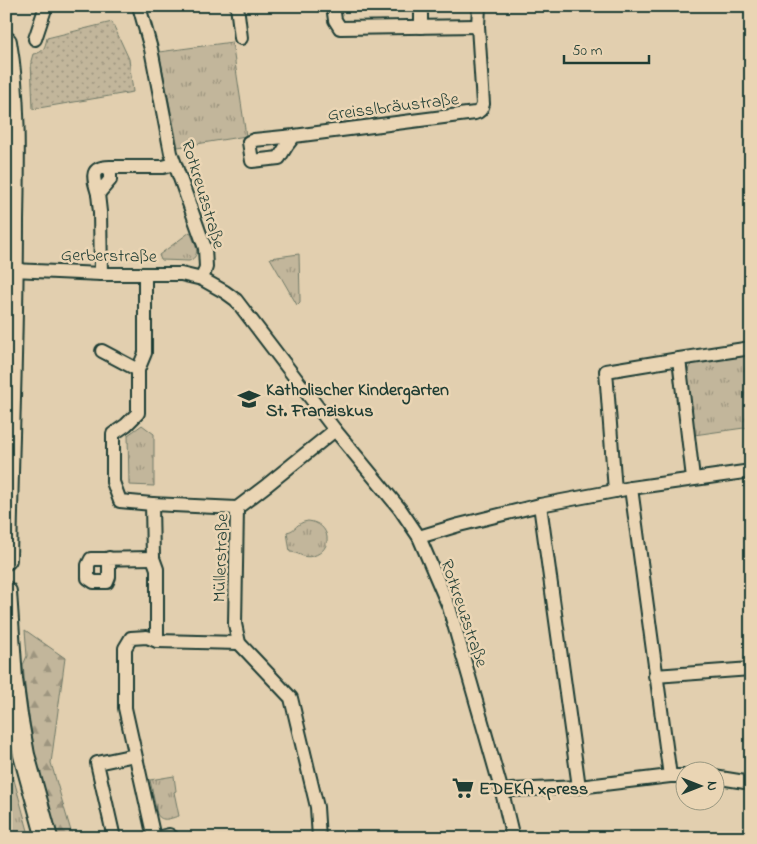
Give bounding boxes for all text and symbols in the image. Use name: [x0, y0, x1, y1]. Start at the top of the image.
scale bar: [564, 32, 650, 64]
text: 50 m: [572, 40, 603, 62]
street label: Greisslbräustraße: [326, 87, 461, 129]
street label: Rotkreuzstraße: [173, 137, 231, 253]
street label: Gerberstraße: [61, 243, 158, 271]
place label: Katholischer Kindergarten St. Franziskus: [266, 378, 449, 425]
school or university icon: Katholischer Kindergarten St. Franziskus: [236, 386, 262, 412]
street label: Müllerstraße: [207, 512, 237, 603]
street label: Rotkreuzstraße: [432, 556, 494, 672]
north arrow: [674, 762, 724, 812]
supermarket icon: EDEKA xpress: [450, 775, 476, 801]
place label: EDEKA xpress: [479, 777, 588, 803]
text: N: [701, 781, 722, 791]

